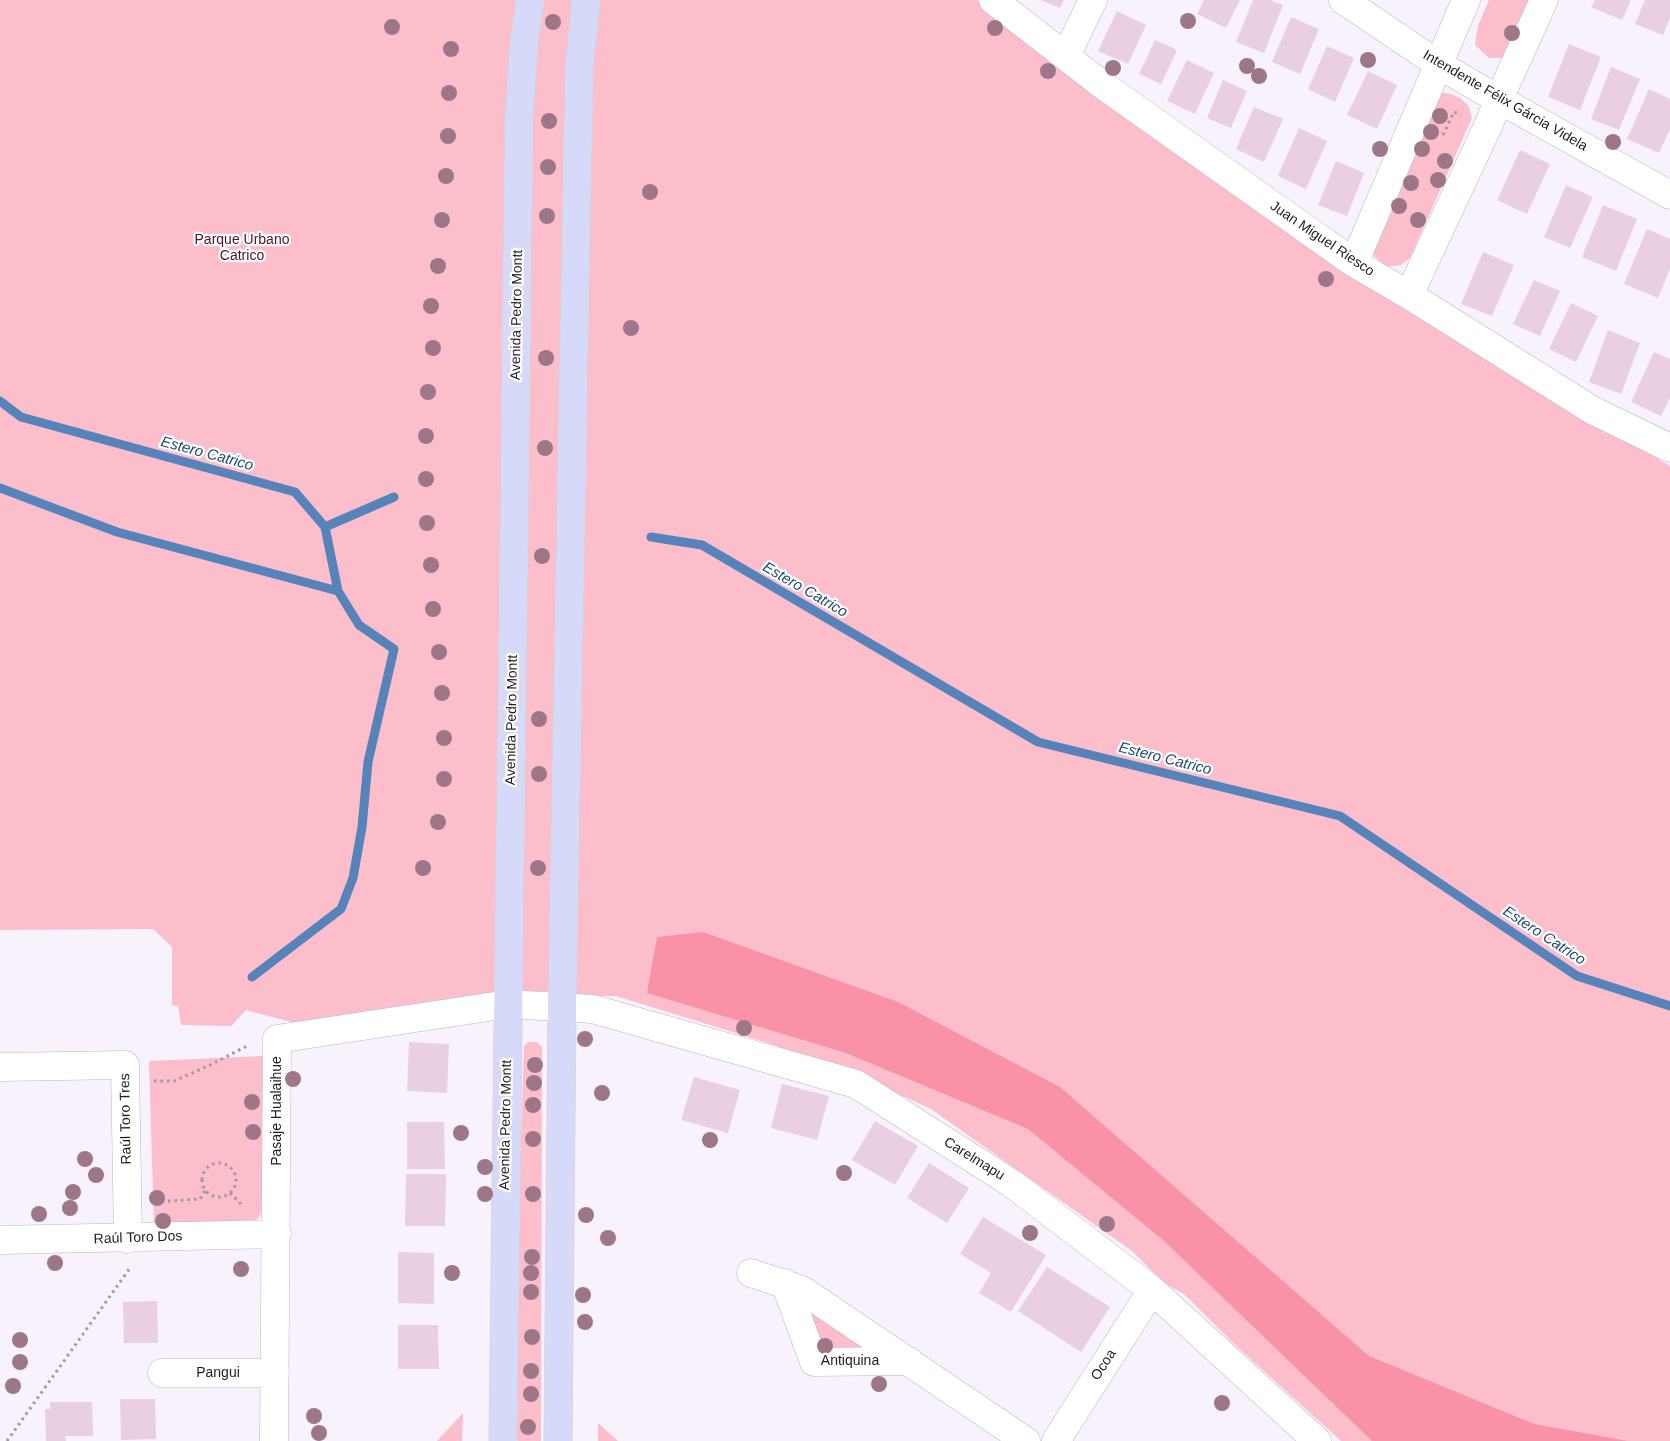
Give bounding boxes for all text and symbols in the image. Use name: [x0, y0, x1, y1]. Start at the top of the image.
street label: Intendente Félix Gárcia Videla: [1420, 47, 1590, 155]
street label: Juan Miguel Riesco: [1267, 198, 1377, 280]
park label: Parque Urbano Catrico: [195, 232, 289, 264]
street label: Avenida Pedro Montt: [507, 250, 527, 380]
water label: Estero Catrico: [159, 433, 255, 475]
water label: Estero Catrico: [759, 558, 851, 622]
street label: Avenida Pedro Montt: [502, 655, 522, 785]
water label: Estero Catrico: [1117, 739, 1213, 779]
water label: Estero Catrico: [1499, 903, 1589, 969]
street label: Pasaje Hualaihue: [269, 1056, 285, 1166]
street label: Avenida Pedro Montt: [496, 1060, 516, 1190]
street label: Raúl Toro Tres: [117, 1073, 135, 1165]
street label: Carelmapu: [941, 1134, 1007, 1184]
street label: Raúl Toro Dos: [93, 1228, 183, 1248]
street label: Ocoa: [1088, 1346, 1120, 1384]
street label: Antiquina: [821, 1353, 879, 1369]
street label: Pangui: [196, 1365, 240, 1381]

